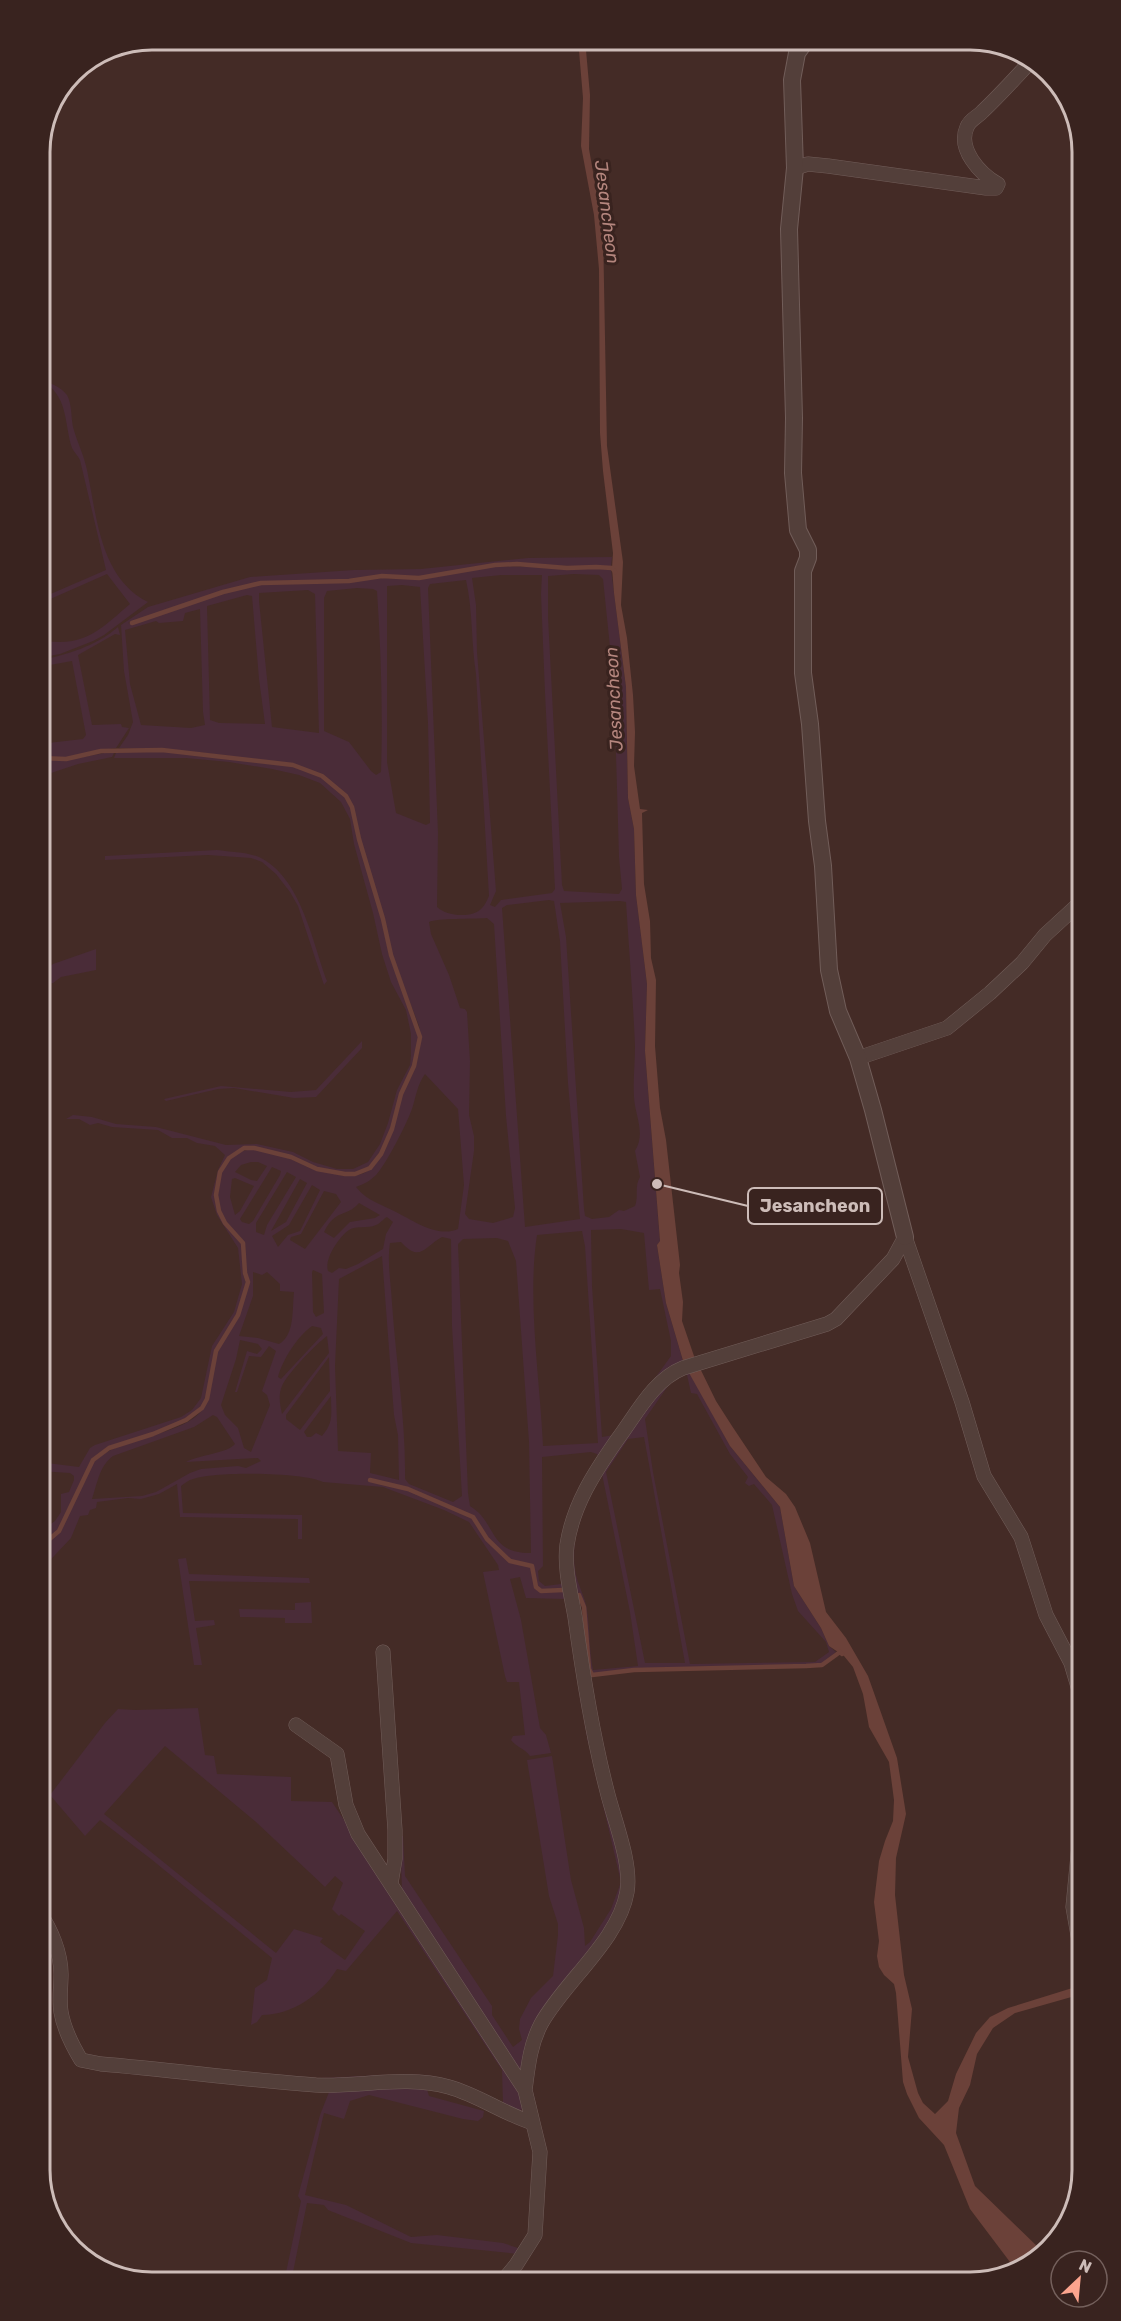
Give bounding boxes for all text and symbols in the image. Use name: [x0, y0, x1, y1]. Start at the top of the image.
water label: Jesancheon: [590, 159, 624, 265]
water label: Jesancheon: [600, 646, 628, 752]
callout: Jesancheon: [748, 1188, 882, 1224]
text: Jesancheon: [760, 1195, 870, 1217]
north arrow: [1049, 2249, 1109, 2309]
text: N: [1076, 2255, 1095, 2277]

